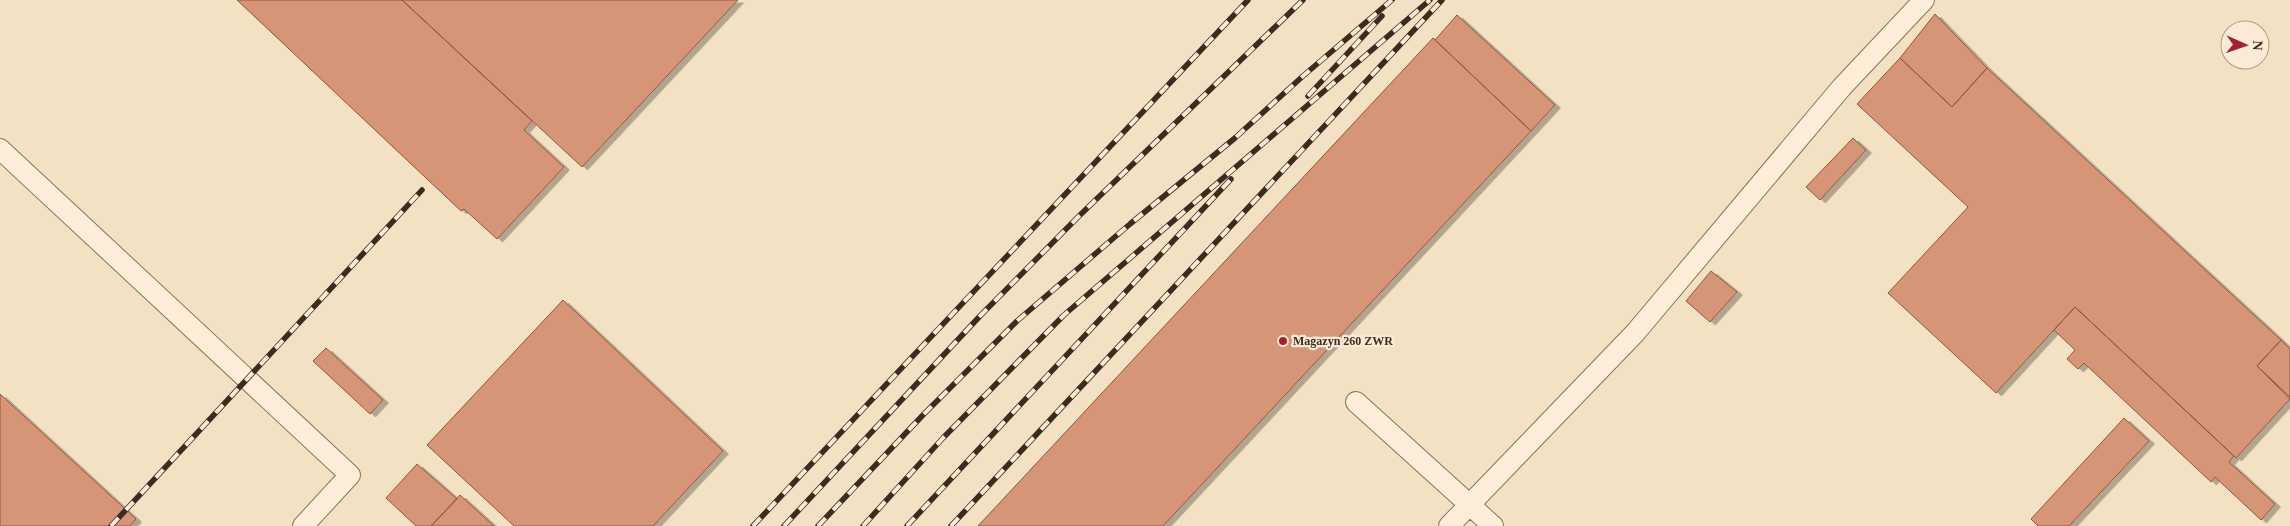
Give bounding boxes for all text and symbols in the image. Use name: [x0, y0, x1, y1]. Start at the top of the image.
north arrow: [2220, 20, 2270, 70]
text: N: [2250, 40, 2265, 51]
place label: Magazyn 260 ZWR: [1293, 334, 1393, 348]
marker: Magazyn 260 ZWR: [1277, 335, 1289, 347]

